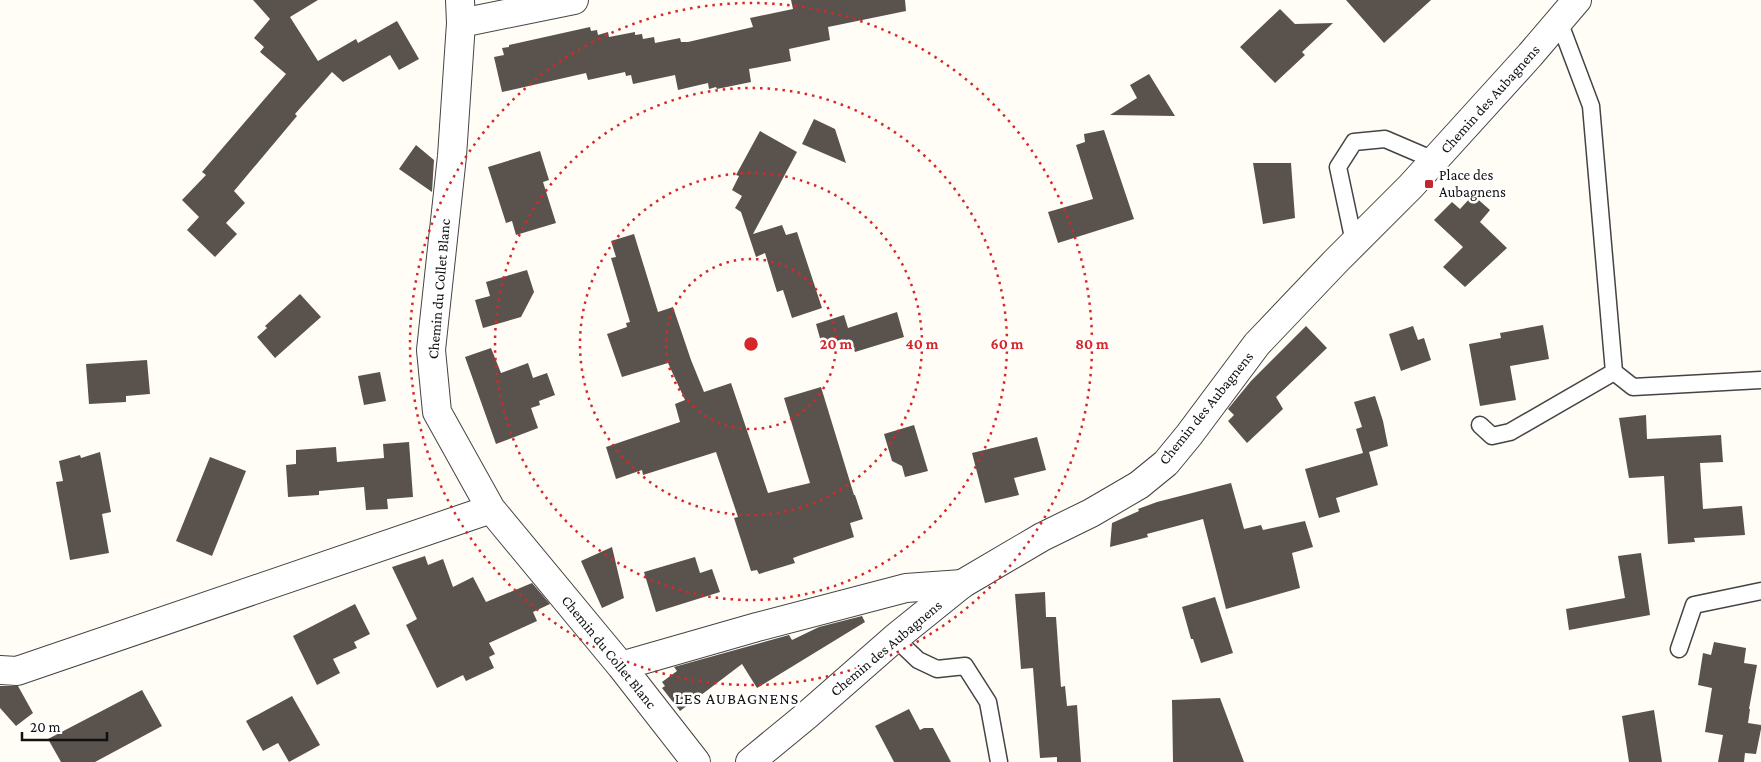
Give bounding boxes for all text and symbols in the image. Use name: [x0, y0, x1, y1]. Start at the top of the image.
street label: Chemin des Aubagnens: [1437, 41, 1544, 157]
place label: Place des Aubagnens: [1439, 167, 1506, 201]
marker: Place des Aubagnens: [1423, 178, 1435, 190]
street label: Chemin du Collet Blanc: [425, 217, 453, 360]
centre of rings: [742, 335, 760, 353]
text: 20 m: [820, 336, 852, 352]
text: 40 m: [906, 336, 939, 352]
text: 60 m: [991, 336, 1024, 352]
text: 80 m: [1075, 336, 1109, 352]
street label: Chemin des Aubagnens: [1156, 348, 1257, 468]
street label: Chemin du Collet Blanc: [558, 592, 660, 712]
street label: Chemin des Aubagnens: [827, 597, 946, 700]
district label: LES AUBAGNENS: [675, 690, 799, 707]
scale bar: [22, 710, 108, 742]
text: 20 m: [30, 719, 61, 735]

